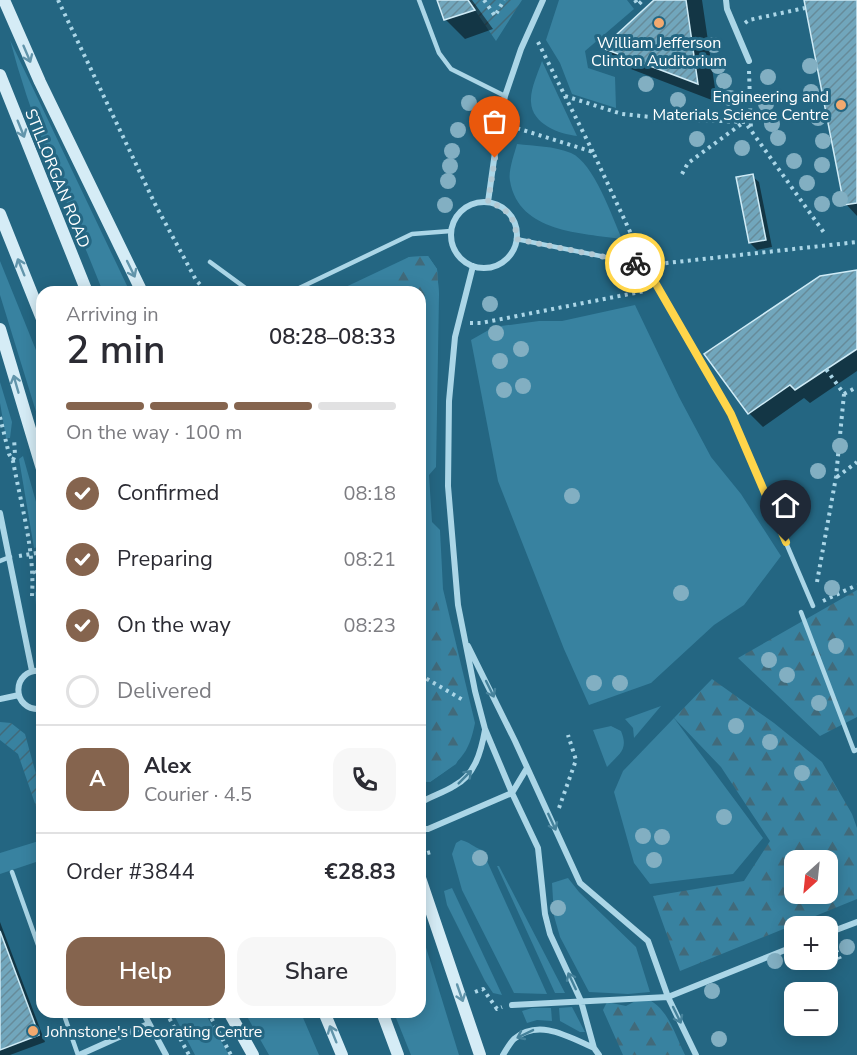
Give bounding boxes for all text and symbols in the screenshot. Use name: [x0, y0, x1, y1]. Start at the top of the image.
marker: William Jefferson Clinton Auditorium: [652, 16, 666, 30]
place label: William Jefferson Clinton Auditorium: [591, 32, 727, 72]
one-way arrow: [22, 44, 33, 62]
place label: Engineering and Materials Science Centre: [652, 86, 829, 126]
pin: [469, 96, 520, 158]
marker: Engineering and Materials Science Centre: [834, 98, 848, 112]
street label: STILLORGAN ROAD: [19, 105, 95, 251]
icon: bag: [478, 105, 511, 138]
one-way arrow: [16, 120, 27, 138]
courier: [605, 233, 665, 293]
icon: bike: [619, 247, 652, 280]
one-way arrow: [15, 258, 26, 277]
one-way arrow: [125, 259, 137, 277]
text: Arriving in: [66, 301, 159, 328]
text: 08:28–08:33: [269, 322, 396, 352]
text: 2 min: [66, 324, 165, 377]
one-way arrow: [10, 375, 21, 394]
text: On the way · 100 m: [66, 419, 242, 446]
icon: check: [66, 477, 99, 510]
text: Confirmed: [117, 478, 219, 508]
text: 08:18: [343, 480, 396, 507]
pin: [760, 480, 811, 542]
icon: home: [769, 489, 802, 522]
icon: check: [66, 543, 99, 576]
text: Preparing: [117, 544, 213, 574]
text: 08:21: [343, 546, 396, 573]
icon: check: [66, 609, 99, 642]
text: On the way: [117, 610, 231, 640]
text: 08:23: [343, 612, 396, 639]
text: Delivered: [117, 676, 212, 706]
one-way arrow: [484, 680, 496, 698]
button: phone: [333, 748, 396, 811]
text: Alex: [144, 751, 191, 781]
text: A: [89, 764, 106, 794]
one-way arrow: [458, 769, 473, 784]
text: Courier · 4.5: [144, 781, 252, 808]
one-way arrow: [546, 812, 558, 830]
north arrow: [784, 850, 838, 904]
map controls: [784, 850, 838, 1036]
text: Order #3844: [66, 857, 195, 887]
text: €28.83: [325, 857, 396, 887]
button: +: [784, 916, 838, 970]
button: Help: [66, 937, 225, 1006]
button: Share: [237, 937, 396, 1006]
one-way arrow: [565, 972, 577, 990]
button: −: [784, 982, 838, 1036]
one-way arrow: [455, 983, 466, 1002]
one-way arrow: [672, 1006, 684, 1024]
place label: Johnstone's Decorating Centre: [44, 1021, 262, 1043]
marker: Johnstone's Decorating Centre: [26, 1024, 40, 1038]
one-way arrow: [327, 1025, 338, 1043]
one-way arrow: [517, 1028, 535, 1040]

